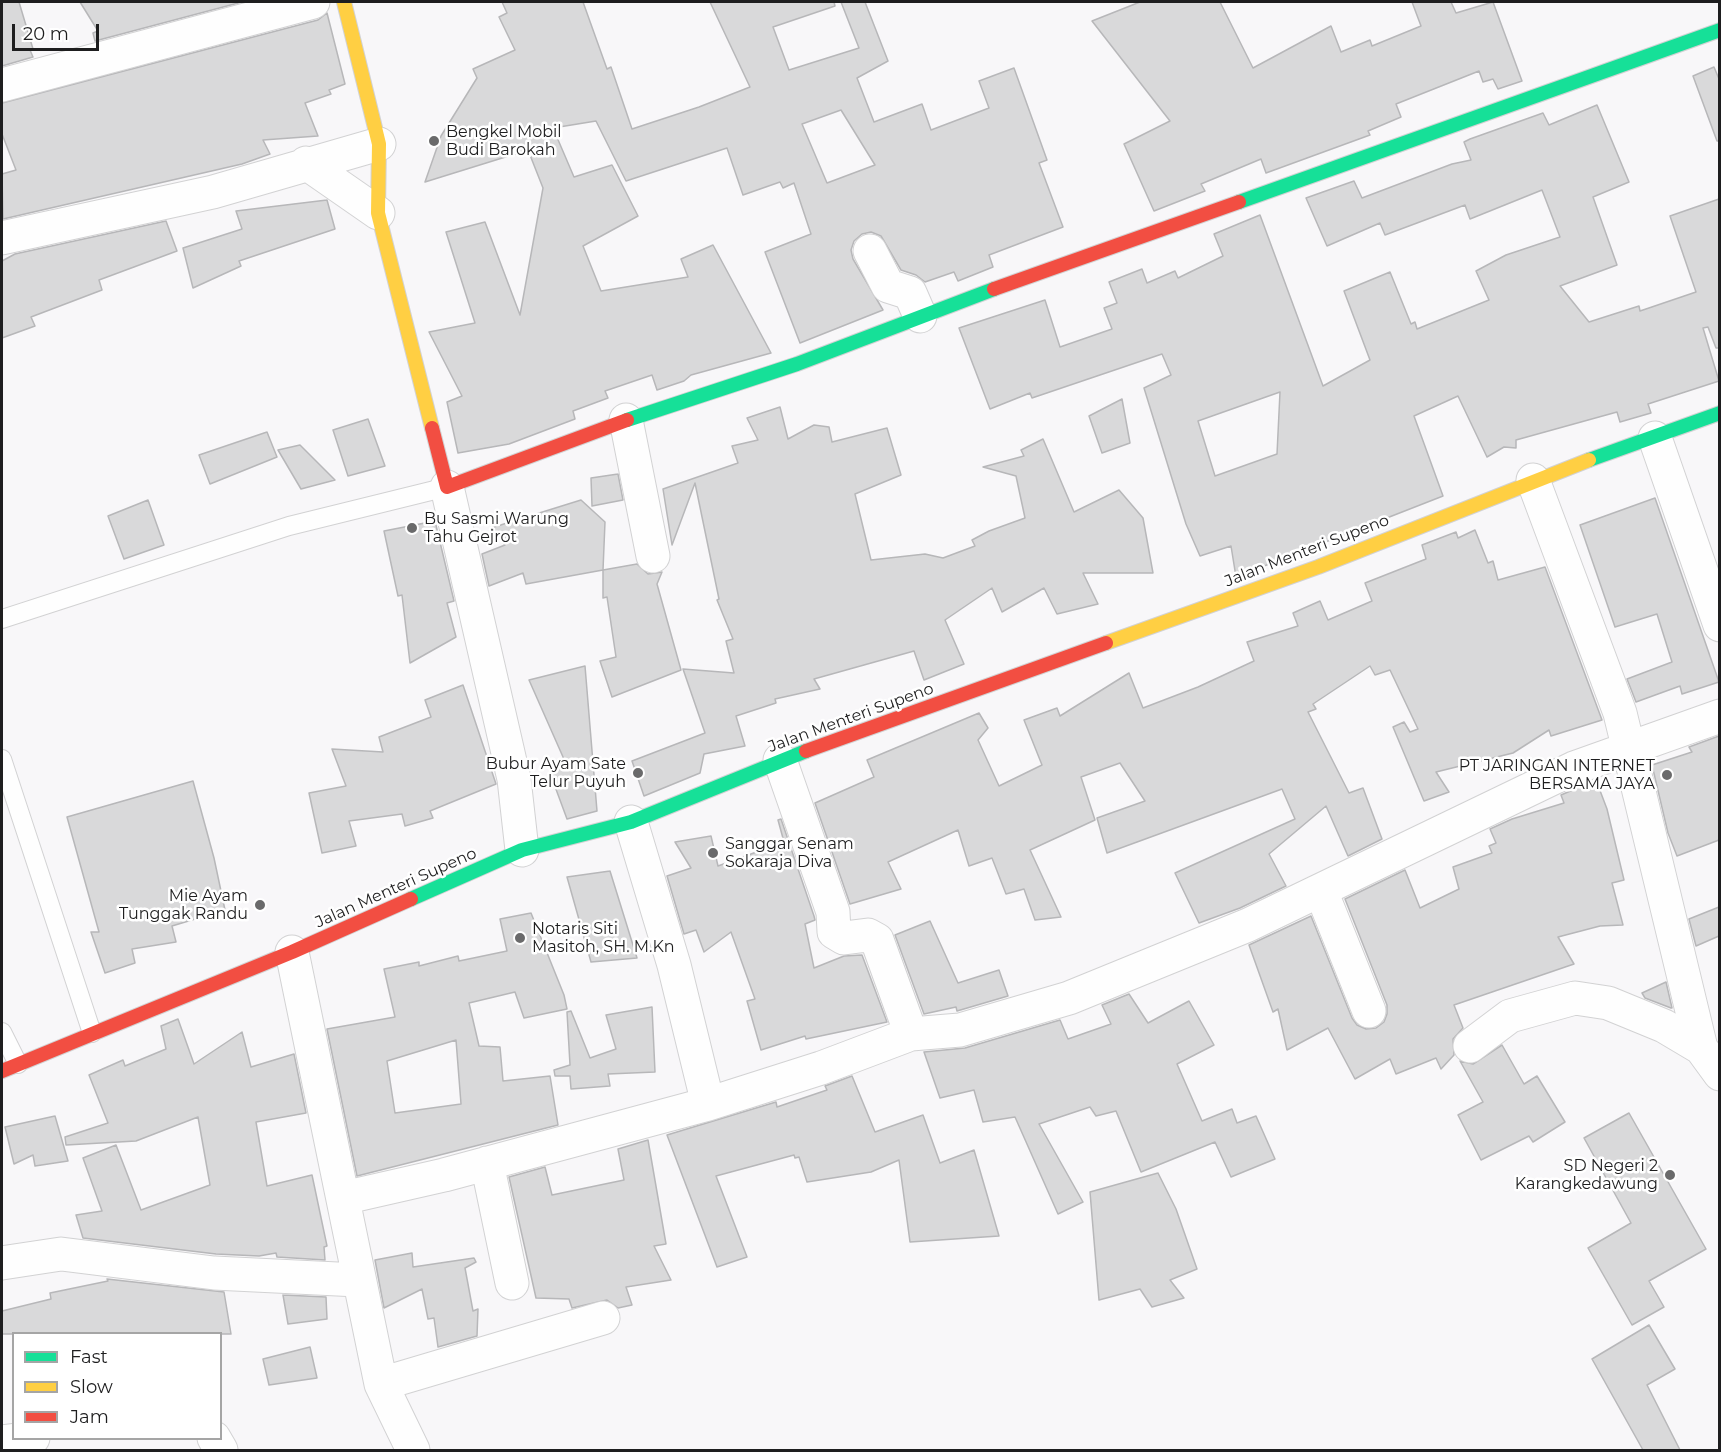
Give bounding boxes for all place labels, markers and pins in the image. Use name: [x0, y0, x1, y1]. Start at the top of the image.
place label: Bengkel Mobil Budi Barokah: [446, 122, 562, 160]
marker: Bengkel Mobil Budi Barokah: [427, 134, 441, 148]
place label: Bu Sasmi Warung Tahu Gejrot: [424, 509, 569, 547]
marker: Bu Sasmi Warung Tahu Gejrot: [405, 521, 419, 535]
place label: Bubur Ayam Sate Telur Puyuh: [486, 754, 626, 792]
place label: PT JARINGAN INTERNET BERSAMA JAYA: [1459, 756, 1655, 794]
marker: Bubur Ayam Sate Telur Puyuh: [631, 766, 645, 780]
marker: PT JARINGAN INTERNET BERSAMA JAYA: [1660, 768, 1674, 782]
place label: Sanggar Senam Sokaraja Diva: [725, 834, 854, 872]
marker: Sanggar Senam Sokaraja Diva: [706, 846, 720, 860]
place label: Mie Ayam Tunggak Randu: [119, 886, 248, 924]
marker: Mie Ayam Tunggak Randu: [253, 898, 267, 912]
place label: Notaris Siti Masitoh, SH. M.Kn: [532, 919, 674, 957]
marker: Notaris Siti Masitoh, SH. M.Kn: [513, 931, 527, 945]
place label: SD Negeri 2 Karangkedawung: [1515, 1156, 1658, 1194]
marker: SD Negeri 2 Karangkedawung: [1663, 1168, 1677, 1182]

